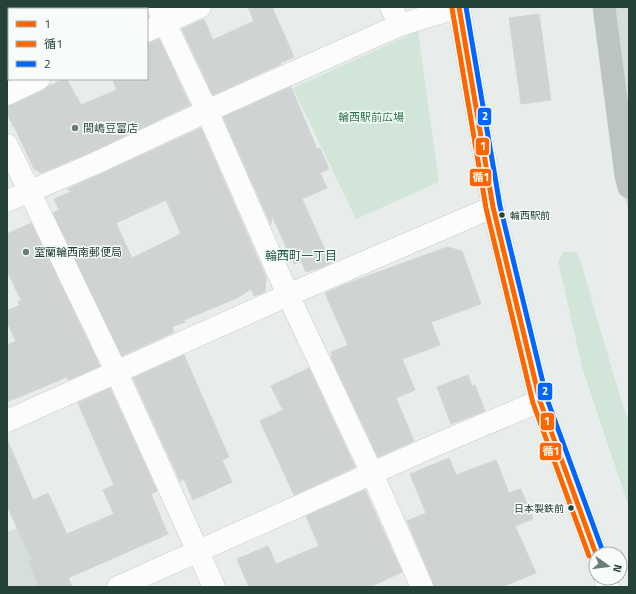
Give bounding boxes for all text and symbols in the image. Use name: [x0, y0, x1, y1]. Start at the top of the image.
legend: [8, 8, 148, 80]
text: 1: [44, 14, 51, 33]
text: 循1: [44, 34, 63, 53]
text: 2: [44, 54, 51, 73]
line badge: 2: [477, 107, 492, 126]
text: 2: [482, 108, 488, 124]
park label: 輪西駅前広場: [338, 109, 404, 125]
place label: 間嶋豆富店: [83, 120, 138, 136]
marker: 間嶋豆富店: [70, 123, 80, 133]
line badge: 1: [475, 137, 490, 156]
text: 1: [480, 138, 486, 154]
line badge: 循1: [469, 168, 492, 187]
text: 循1: [472, 169, 490, 185]
place label: 輪西駅前: [510, 208, 550, 223]
marker: 輪西駅前: [497, 210, 507, 220]
place label: 室蘭輪西南郵便局: [34, 244, 122, 260]
district label: 輪西町一丁目: [265, 246, 337, 265]
marker: 室蘭輪西南郵便局: [21, 247, 31, 257]
line badge: 2: [537, 382, 553, 401]
text: 2: [542, 383, 548, 399]
line badge: 1: [540, 412, 555, 431]
text: 1: [544, 413, 550, 429]
line badge: 循1: [539, 442, 562, 461]
text: 循1: [542, 443, 560, 459]
place label: 日本製鉄前: [514, 501, 564, 516]
marker: 日本製鉄前: [566, 503, 576, 513]
north arrow: [588, 546, 628, 586]
text: N: [609, 563, 626, 574]

